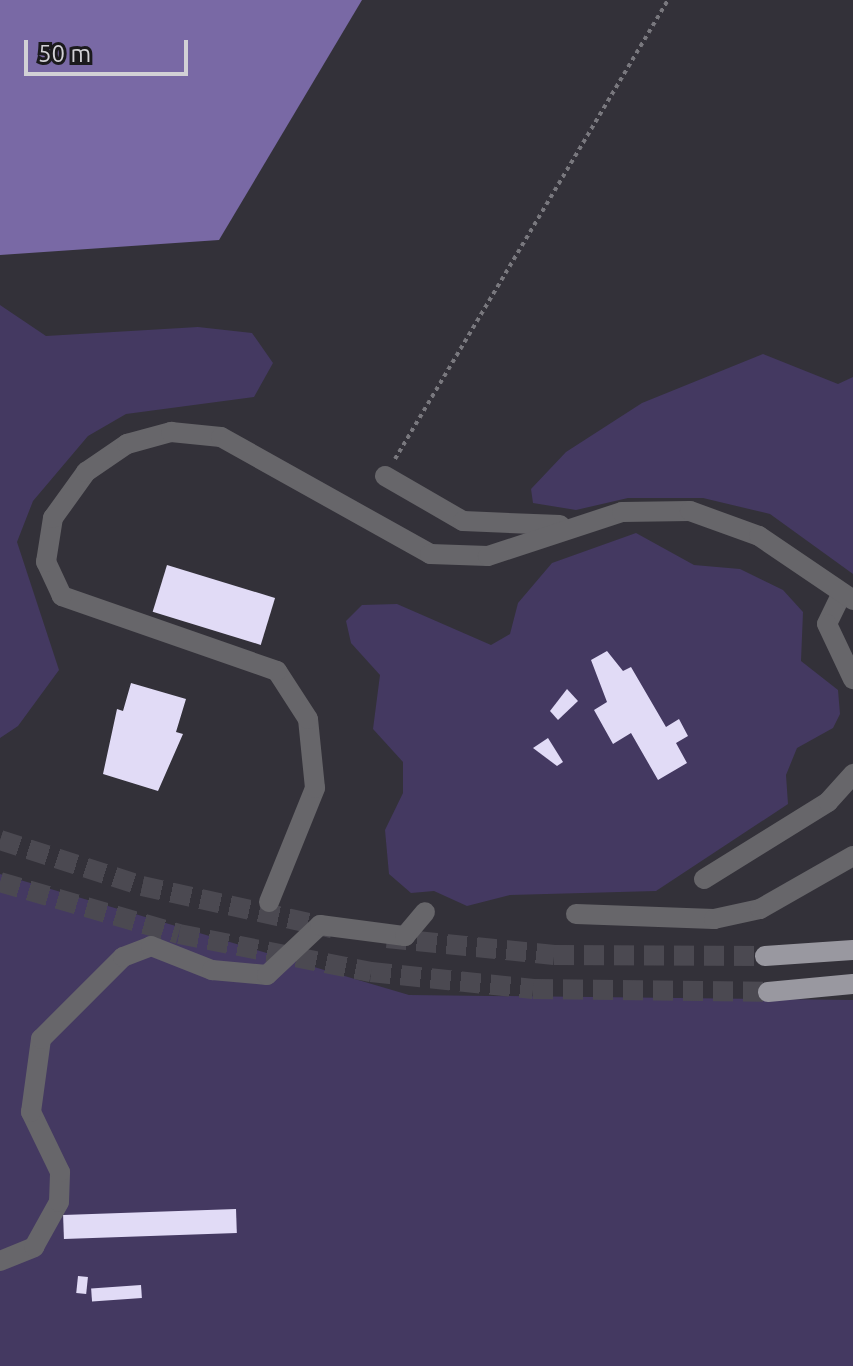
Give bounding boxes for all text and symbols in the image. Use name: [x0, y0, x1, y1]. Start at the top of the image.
scale bar: [28, 24, 192, 74]
text: 50 m: [38, 40, 91, 67]

